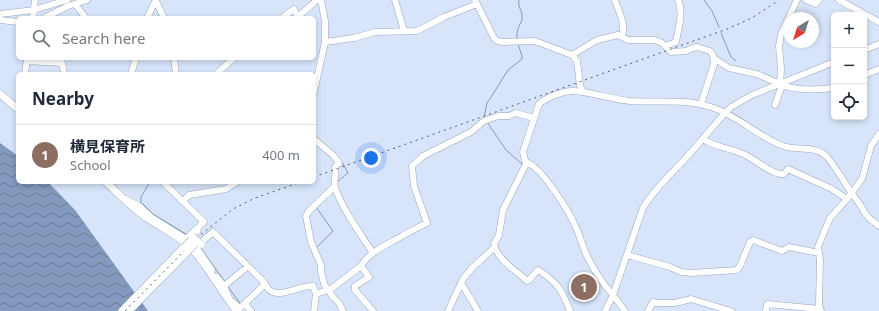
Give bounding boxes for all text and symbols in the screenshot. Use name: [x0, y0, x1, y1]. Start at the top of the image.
north arrow: [783, 12, 819, 48]
map controls: [831, 12, 867, 120]
button: +: [831, 12, 867, 48]
search box: [16, 16, 316, 60]
icon: search: [30, 27, 52, 49]
text: Search here: [62, 28, 145, 48]
button: −: [831, 48, 867, 84]
button: locate: [831, 84, 867, 120]
text: Nearby: [32, 87, 94, 110]
text: 横見保育所: [70, 136, 145, 156]
text: 1: [41, 146, 49, 164]
text: 400 m: [262, 146, 300, 164]
your location: [361, 148, 381, 168]
text: School: [70, 156, 111, 174]
pin: 1: [571, 272, 597, 302]

